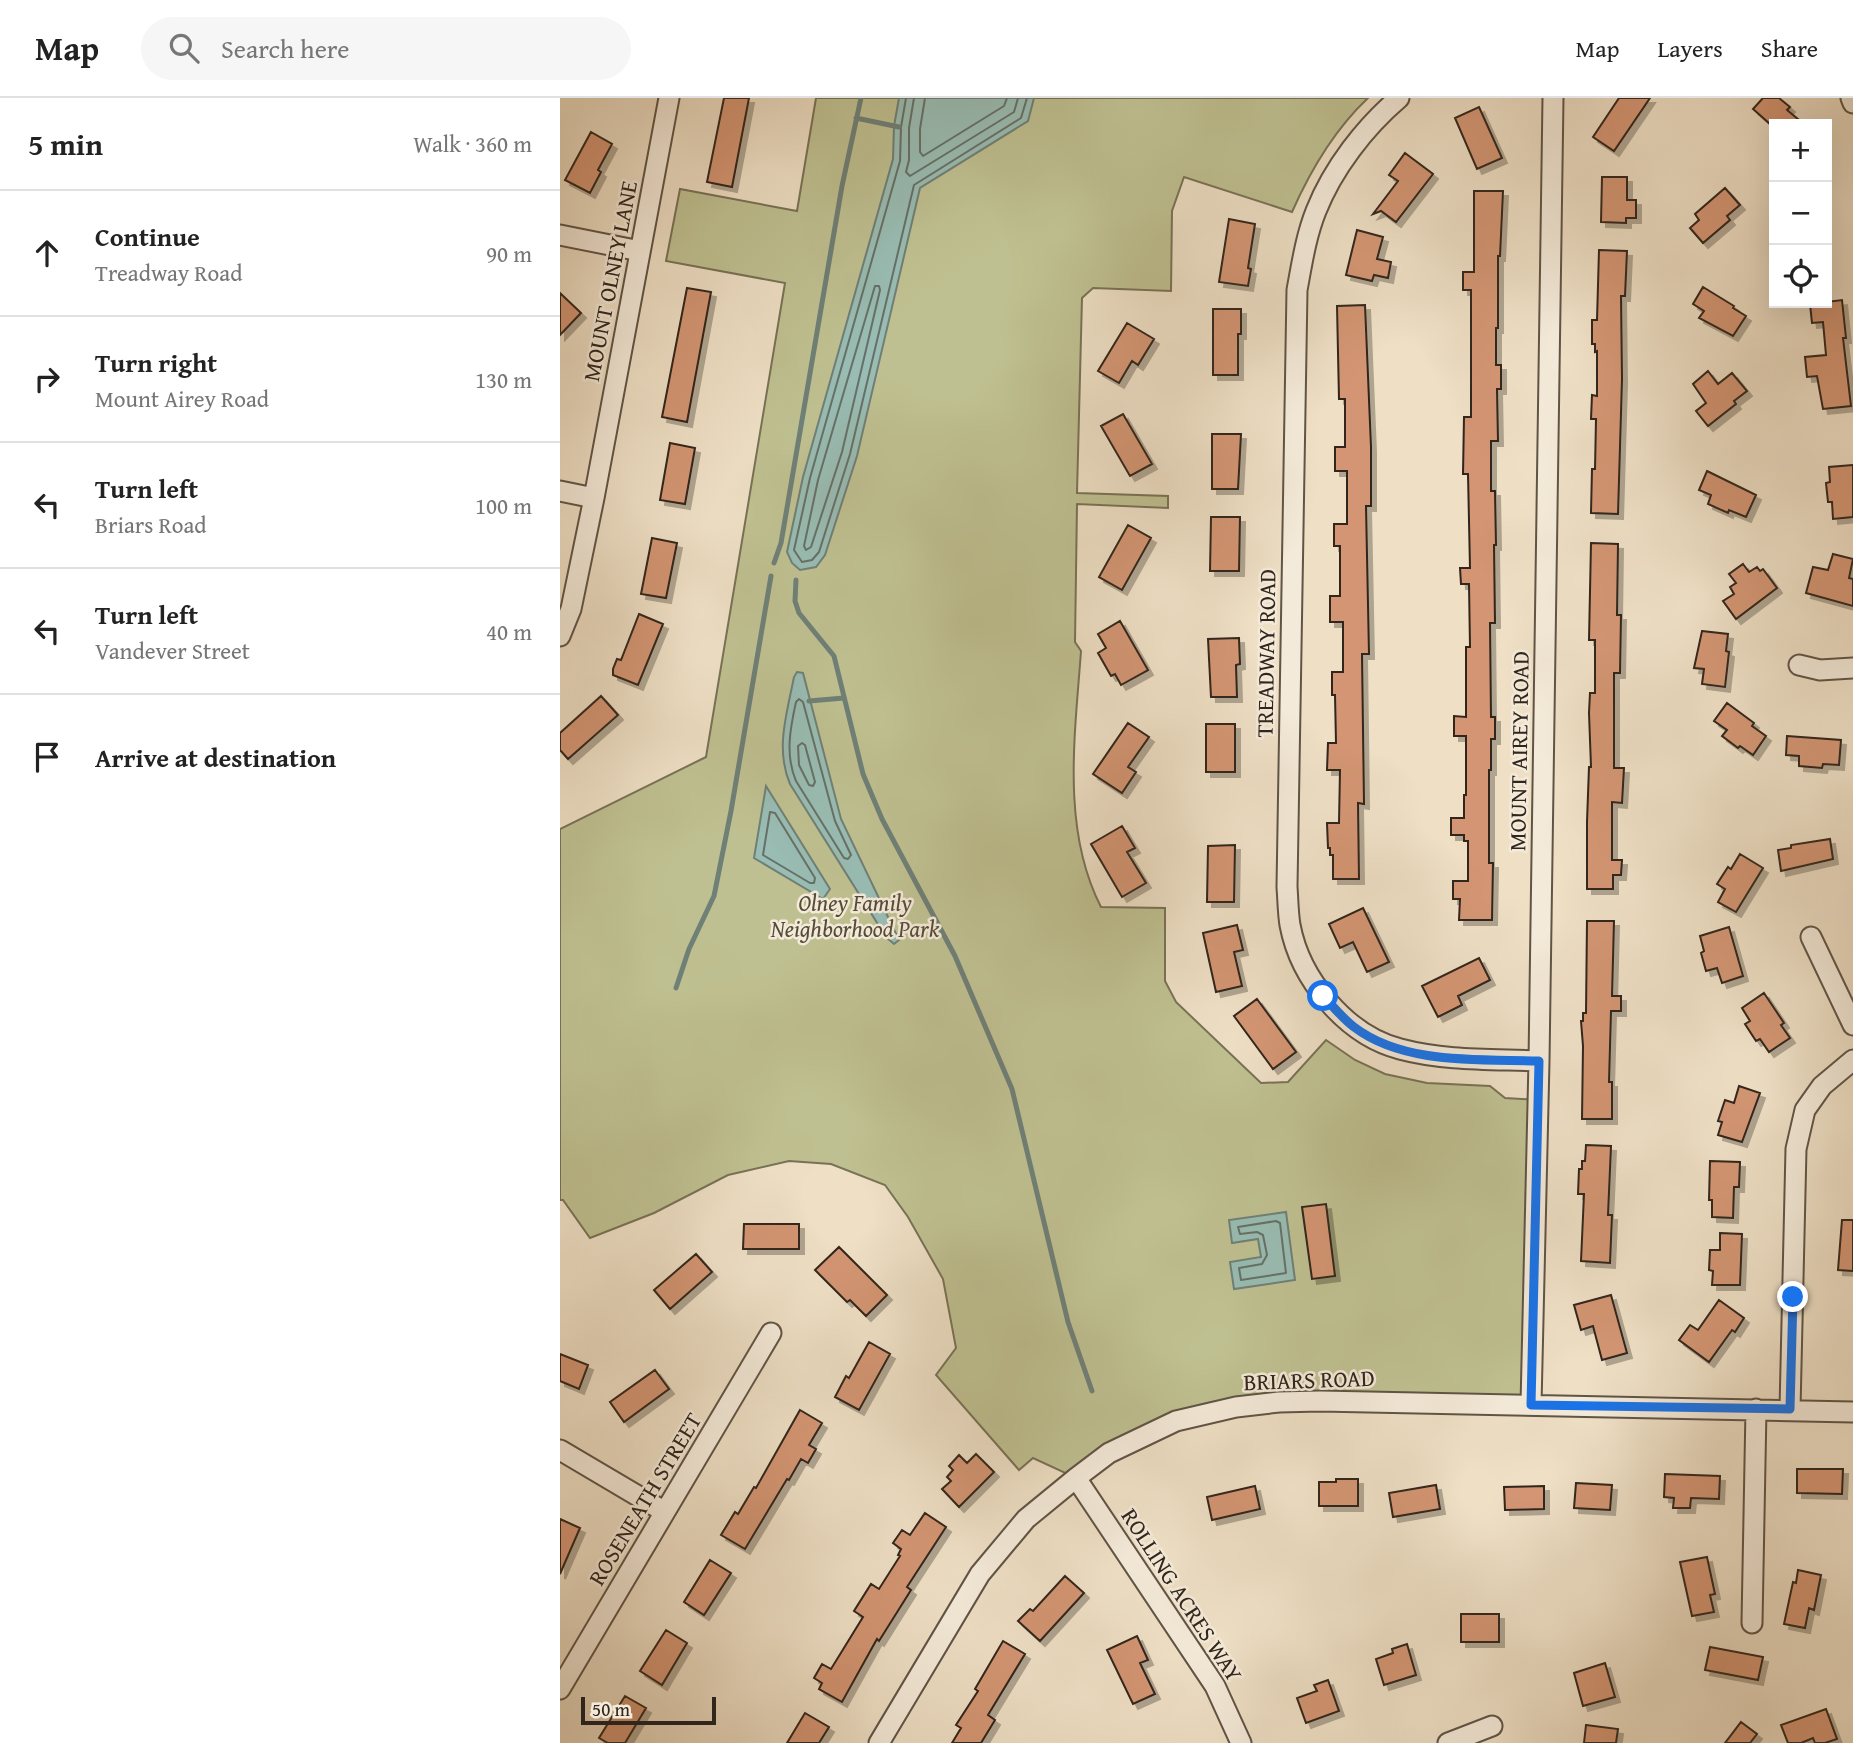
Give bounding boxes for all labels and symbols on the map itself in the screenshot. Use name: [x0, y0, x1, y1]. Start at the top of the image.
street label: MOUNT OLNEY LANE: [574, 178, 645, 384]
street label: TREADWAY ROAD: [1248, 568, 1283, 738]
street label: MOUNT AIREY ROAD: [1500, 651, 1537, 851]
park label: Olney Family Neighborhood Park: [770, 886, 940, 945]
route start: [1307, 980, 1338, 1011]
route end: [1777, 1281, 1808, 1312]
street label: BRIARS ROAD: [1243, 1361, 1375, 1398]
street label: ROSENEATH STREET: [580, 1406, 709, 1591]
street label: ROLLING ACRES WAY: [1114, 1501, 1251, 1688]
scale bar: [581, 1694, 716, 1726]

